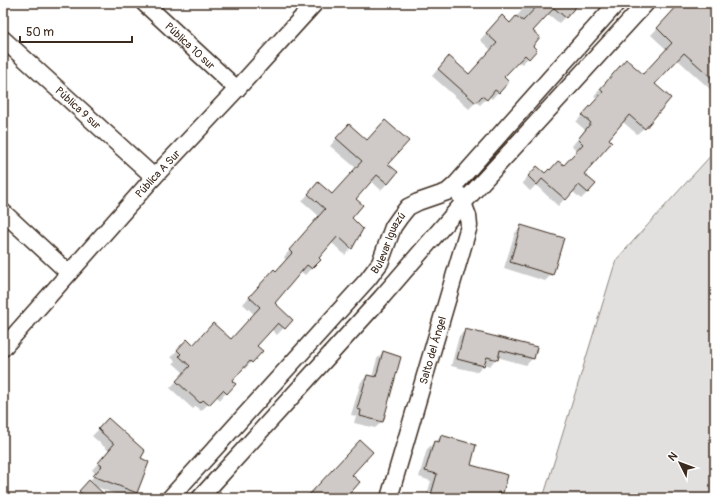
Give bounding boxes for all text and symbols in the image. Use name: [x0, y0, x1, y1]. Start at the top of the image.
scale bar: [20, 18, 132, 44]
street label: Pública 10 sur: [162, 20, 218, 72]
text: 50 m: [26, 25, 54, 40]
street label: Pública 9 sur: [52, 84, 103, 132]
street label: Pública A Sur: [133, 147, 183, 201]
street label: Bulevar Iguazú: [368, 210, 408, 277]
street label: Salto del Ángel: [417, 315, 449, 386]
north arrow: [660, 443, 700, 483]
text: N: [666, 449, 681, 464]

